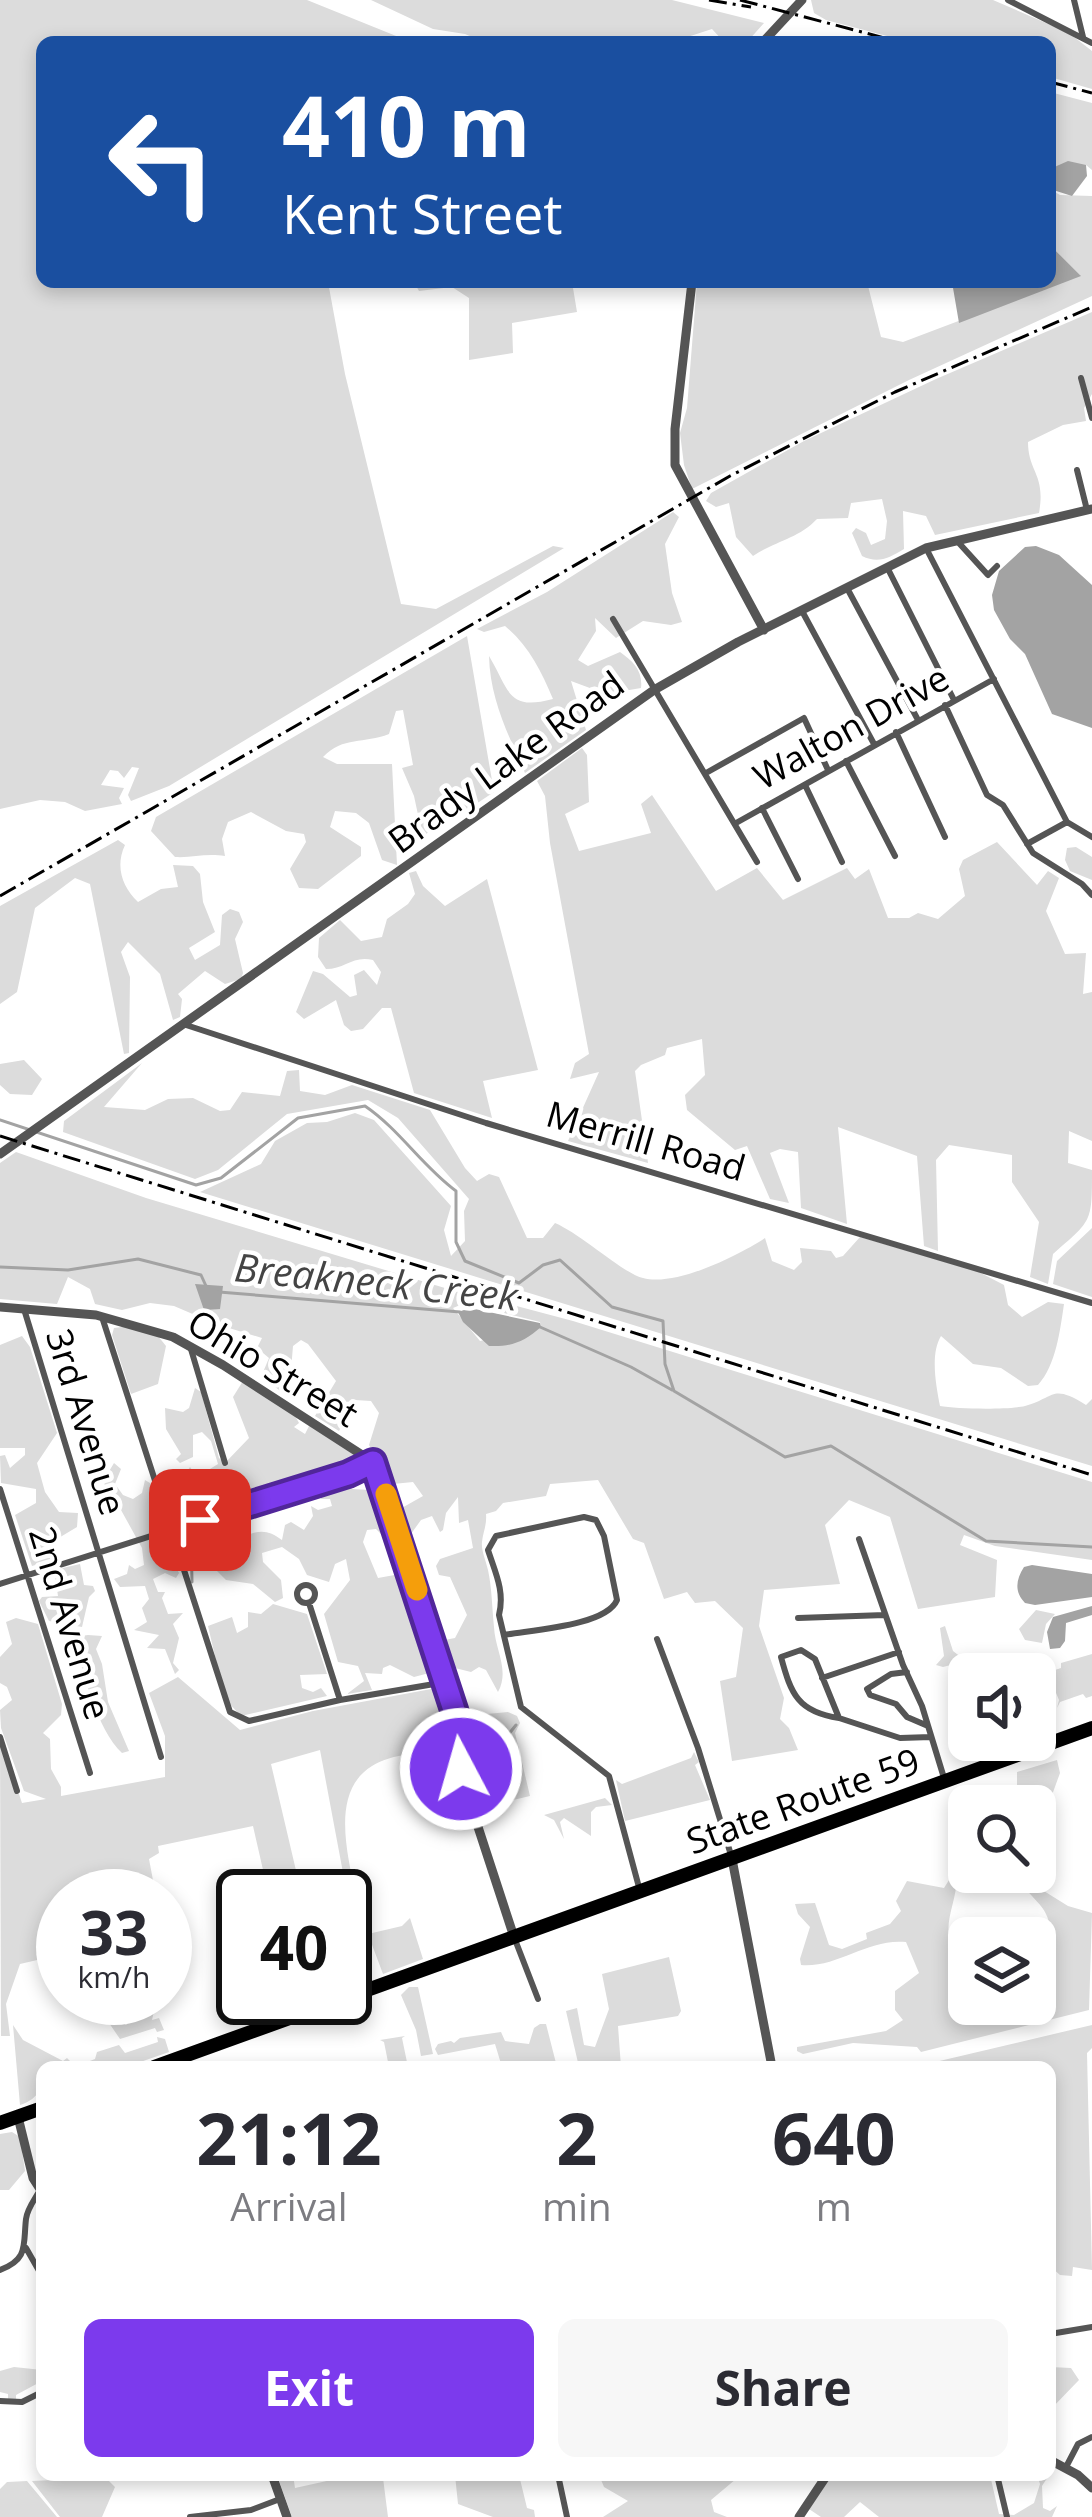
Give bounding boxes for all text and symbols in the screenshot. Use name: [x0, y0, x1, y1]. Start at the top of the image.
text: 410 m: [282, 67, 530, 182]
icon: left: [84, 84, 240, 240]
text: Kent Street: [282, 176, 563, 250]
street label: Walton Drive: [744, 653, 957, 800]
street label: Brady Lake Road: [378, 659, 634, 864]
street label: Merrill Road: [541, 1089, 751, 1192]
water label: Breakneck Creek: [232, 1239, 522, 1322]
street label: Ohio Street: [179, 1297, 368, 1438]
street label: 3rd Avenue: [35, 1323, 138, 1521]
pin: [149, 1469, 251, 1571]
icon: arrive: [167, 1487, 233, 1553]
street label: 2nd Avenue: [18, 1520, 123, 1725]
map controls: [948, 1653, 1056, 2025]
button: sound: [948, 1653, 1056, 1761]
position arrow: [398, 1706, 524, 1832]
street label: State Route 59: [680, 1736, 926, 1865]
button: search: [948, 1785, 1056, 1893]
speed limit sign: 40: [216, 1869, 372, 2025]
text: 33: [80, 1891, 148, 1973]
button: layers: [948, 1917, 1056, 2025]
text: km/h: [78, 1956, 150, 1997]
text: 21:12: [196, 2088, 382, 2186]
text: 2: [556, 2088, 597, 2186]
text: 640: [772, 2088, 896, 2186]
text: Arrival: [230, 2179, 348, 2232]
text: min: [542, 2179, 612, 2232]
text: m: [816, 2179, 852, 2232]
button: Exit: [84, 2319, 534, 2457]
button: Share: [558, 2319, 1008, 2457]

